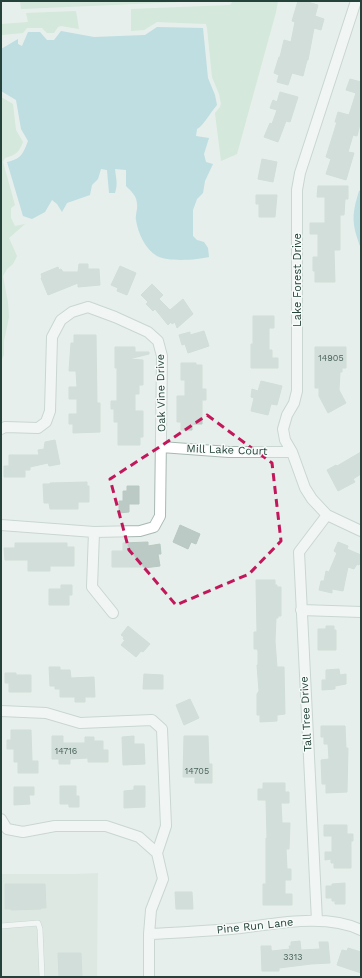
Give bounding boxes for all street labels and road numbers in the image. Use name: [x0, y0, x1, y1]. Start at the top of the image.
street label: Lake Forest Drive: [291, 233, 304, 327]
street label: Oak Vine Drive: [154, 354, 168, 432]
street label: Mill Lake Court: [186, 442, 268, 458]
street label: Tall Tree Drive: [298, 676, 314, 752]
street label: Pine Run Lane: [216, 916, 294, 936]

